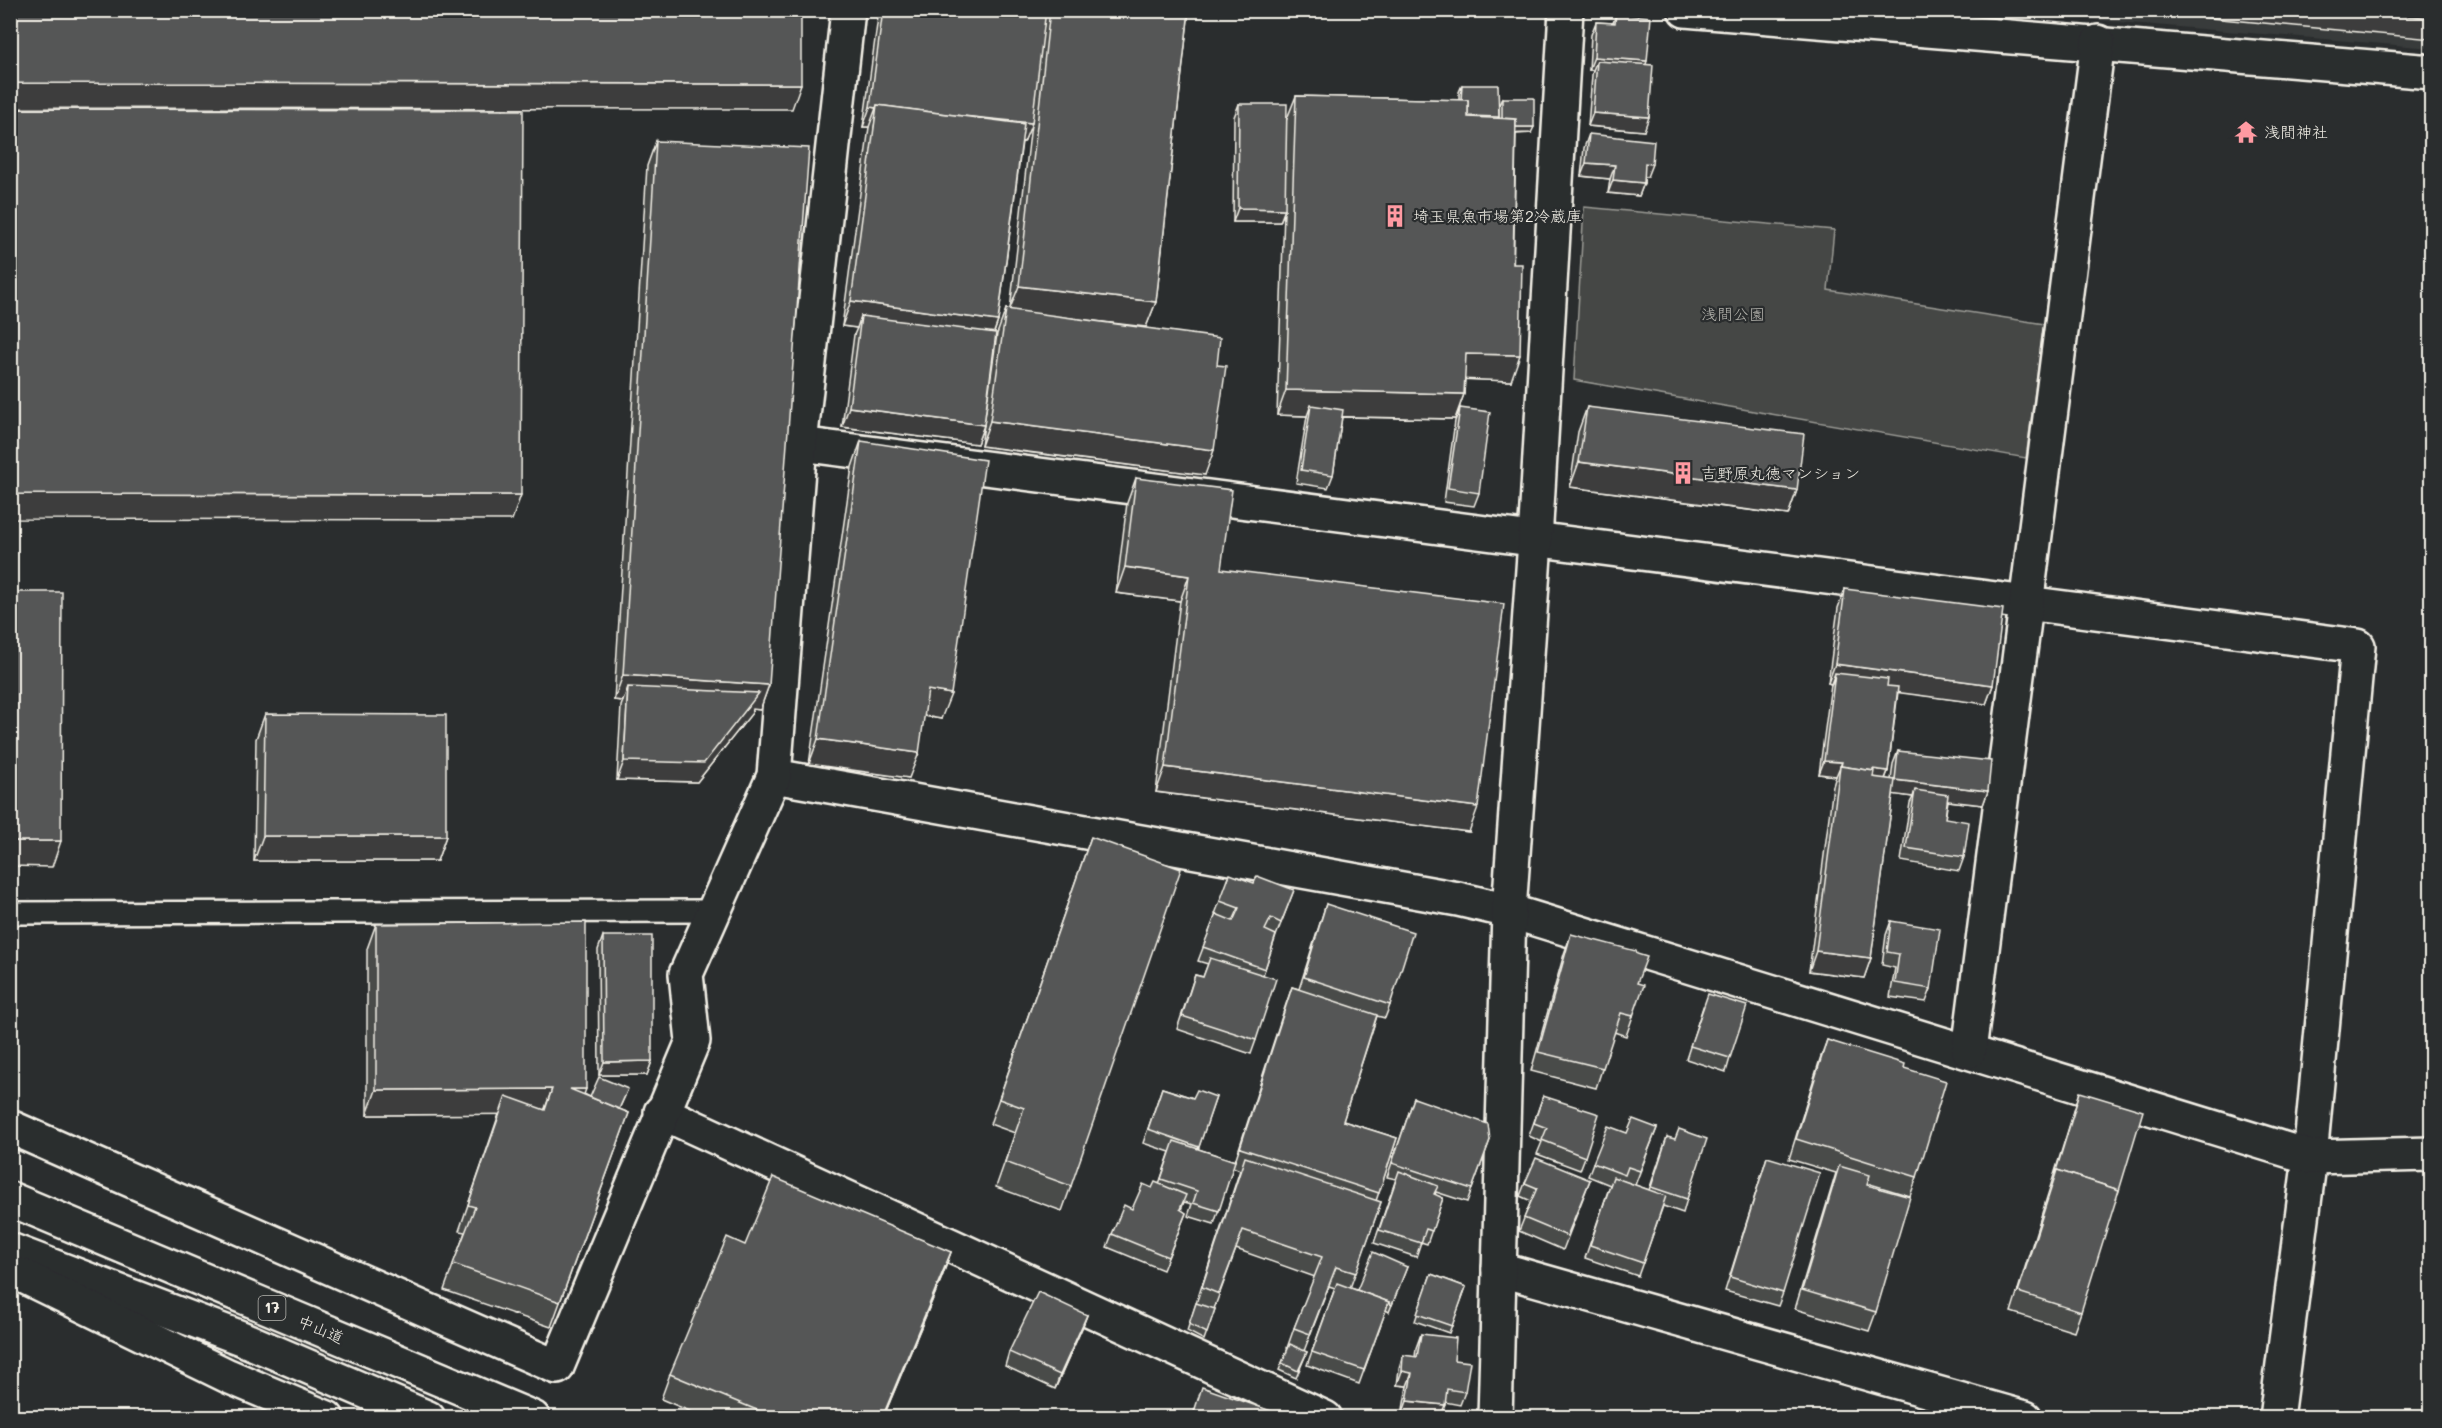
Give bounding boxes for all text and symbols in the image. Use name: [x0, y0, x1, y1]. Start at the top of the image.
temple icon: 浅間神社: [2233, 119, 2259, 145]
place label: 浅間神社: [2264, 121, 2328, 142]
building icon: 埼玉県魚市場第2冷蔵庫: [1382, 203, 1408, 229]
place label: 埼玉県魚市場第2冷蔵庫: [1413, 205, 1582, 226]
park label: 浅間公園: [1701, 303, 1765, 324]
building icon: 吉野原丸徳マンション: [1670, 460, 1696, 486]
place label: 吉野原丸徳マンション: [1701, 462, 1860, 483]
road number: 17: [258, 1296, 286, 1320]
street label: 中山道: [295, 1309, 347, 1348]

